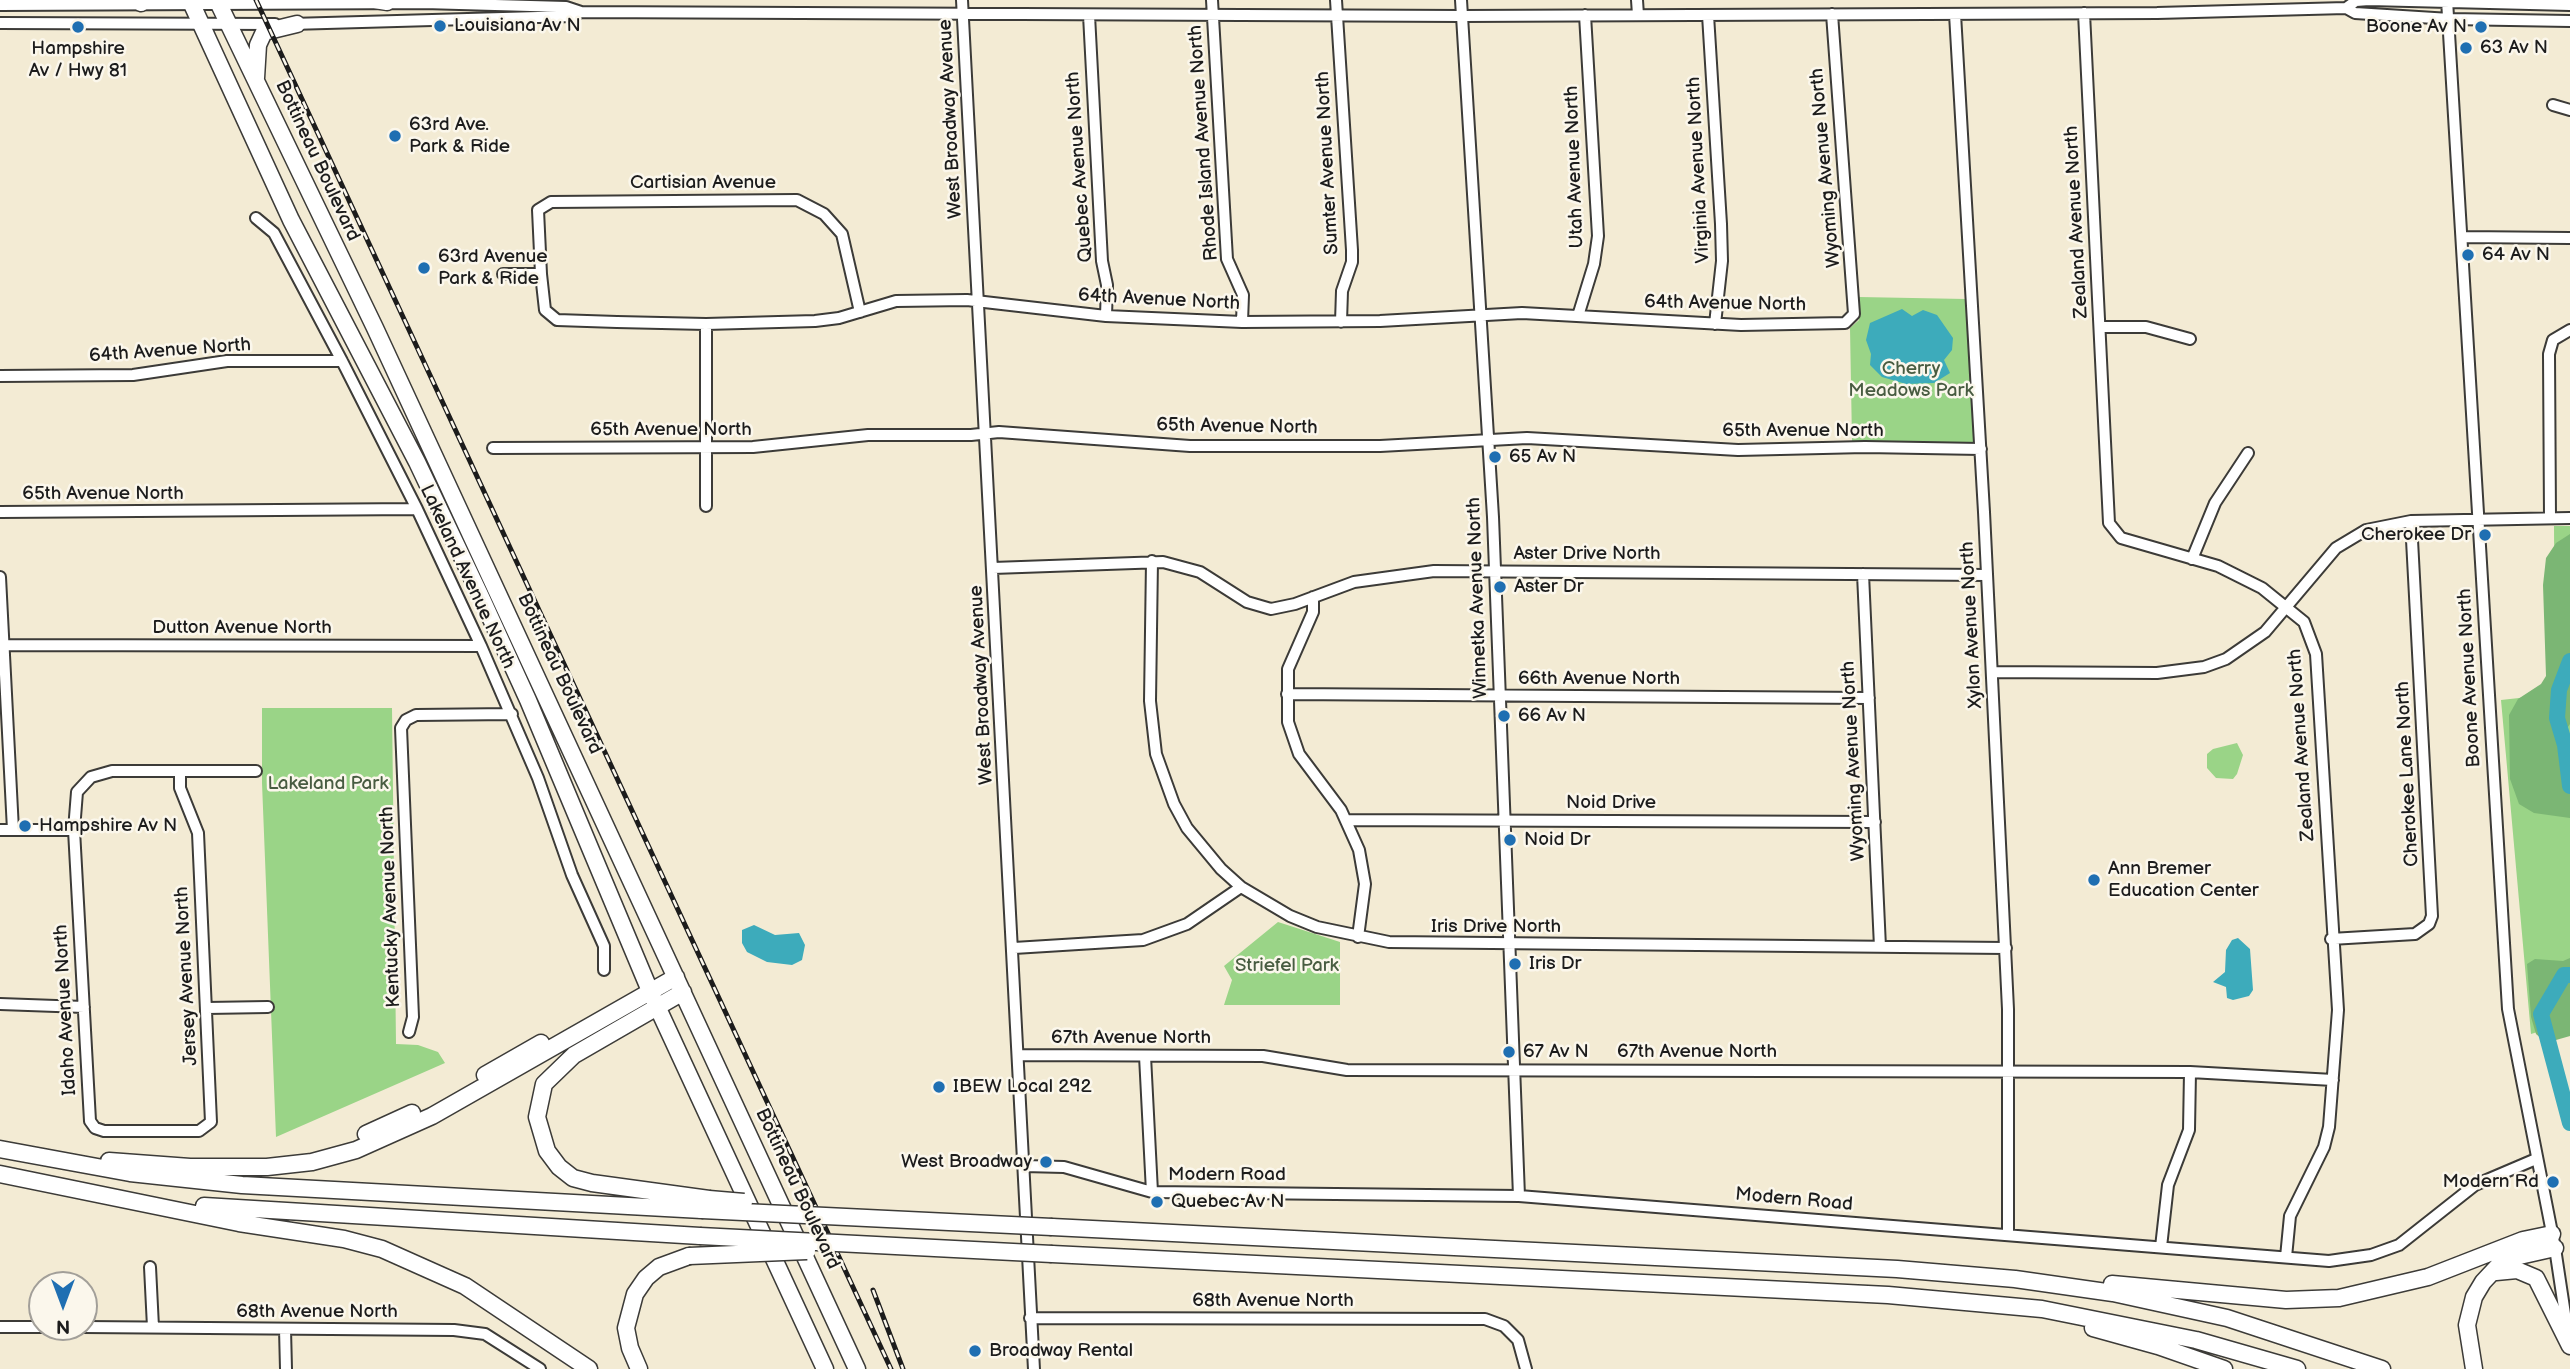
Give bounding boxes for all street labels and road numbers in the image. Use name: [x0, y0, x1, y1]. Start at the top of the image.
street label: West Broadway Avenue: [934, 19, 968, 219]
street label: Rhode Island Avenue North: [1184, 24, 1224, 262]
street label: Wyoming Avenue North: [1806, 67, 1846, 269]
street label: Quebec Avenue North: [1062, 71, 1098, 263]
street label: Sumter Avenue North: [1312, 71, 1344, 255]
street label: Virginia Avenue North: [1683, 76, 1715, 264]
street label: Bottineau Boulevard: [270, 77, 364, 245]
street label: Utah Avenue North: [1561, 85, 1589, 249]
street label: Zealand Avenue North: [2061, 125, 2093, 319]
street label: Cartisian Avenue: [630, 172, 776, 194]
street label: 64th Avenue North: [1077, 284, 1241, 316]
street label: 64th Avenue North: [1644, 291, 1806, 317]
street label: 64th Avenue North: [88, 334, 252, 368]
street label: 65th Avenue North: [1156, 414, 1318, 440]
street label: 65th Avenue North: [590, 419, 752, 441]
street label: 65th Avenue North: [1722, 420, 1884, 442]
street label: Lakeland Avenue North: [414, 481, 520, 673]
street label: 65th Avenue North: [22, 483, 184, 505]
street label: Winnetka Avenue North: [1463, 497, 1493, 699]
street label: Xylon Avenue North: [1956, 541, 1988, 709]
street label: Aster Drive North: [1513, 543, 1661, 565]
street label: West Broadway Avenue: [965, 585, 999, 785]
street label: Boone Avenue North: [2454, 588, 2486, 768]
street label: Bottineau Boulevard: [512, 590, 606, 758]
street label: Dutton Avenue North: [152, 617, 332, 639]
street label: Zealand Avenue North: [2284, 648, 2320, 842]
street label: Wyoming Avenue North: [1837, 660, 1871, 862]
street label: 66th Avenue North: [1518, 668, 1680, 690]
street label: Cherokee Lane North: [2392, 681, 2424, 867]
street label: Noid Drive: [1566, 792, 1656, 814]
street label: Kentucky Avenue North: [376, 806, 406, 1008]
street label: Jersey Avenue North: [171, 886, 203, 1066]
street label: Iris Drive North: [1431, 916, 1561, 938]
street label: Idaho Avenue North: [50, 924, 82, 1096]
street label: 67th Avenue North: [1051, 1027, 1211, 1049]
street label: 67th Avenue North: [1617, 1041, 1777, 1063]
street label: Bottineau Boulevard: [750, 1105, 844, 1273]
street label: Modern Road: [1168, 1164, 1286, 1186]
street label: Modern Road: [1734, 1184, 1854, 1216]
street label: 68th Avenue North: [1192, 1290, 1354, 1312]
street label: 68th Avenue North: [236, 1301, 398, 1323]

